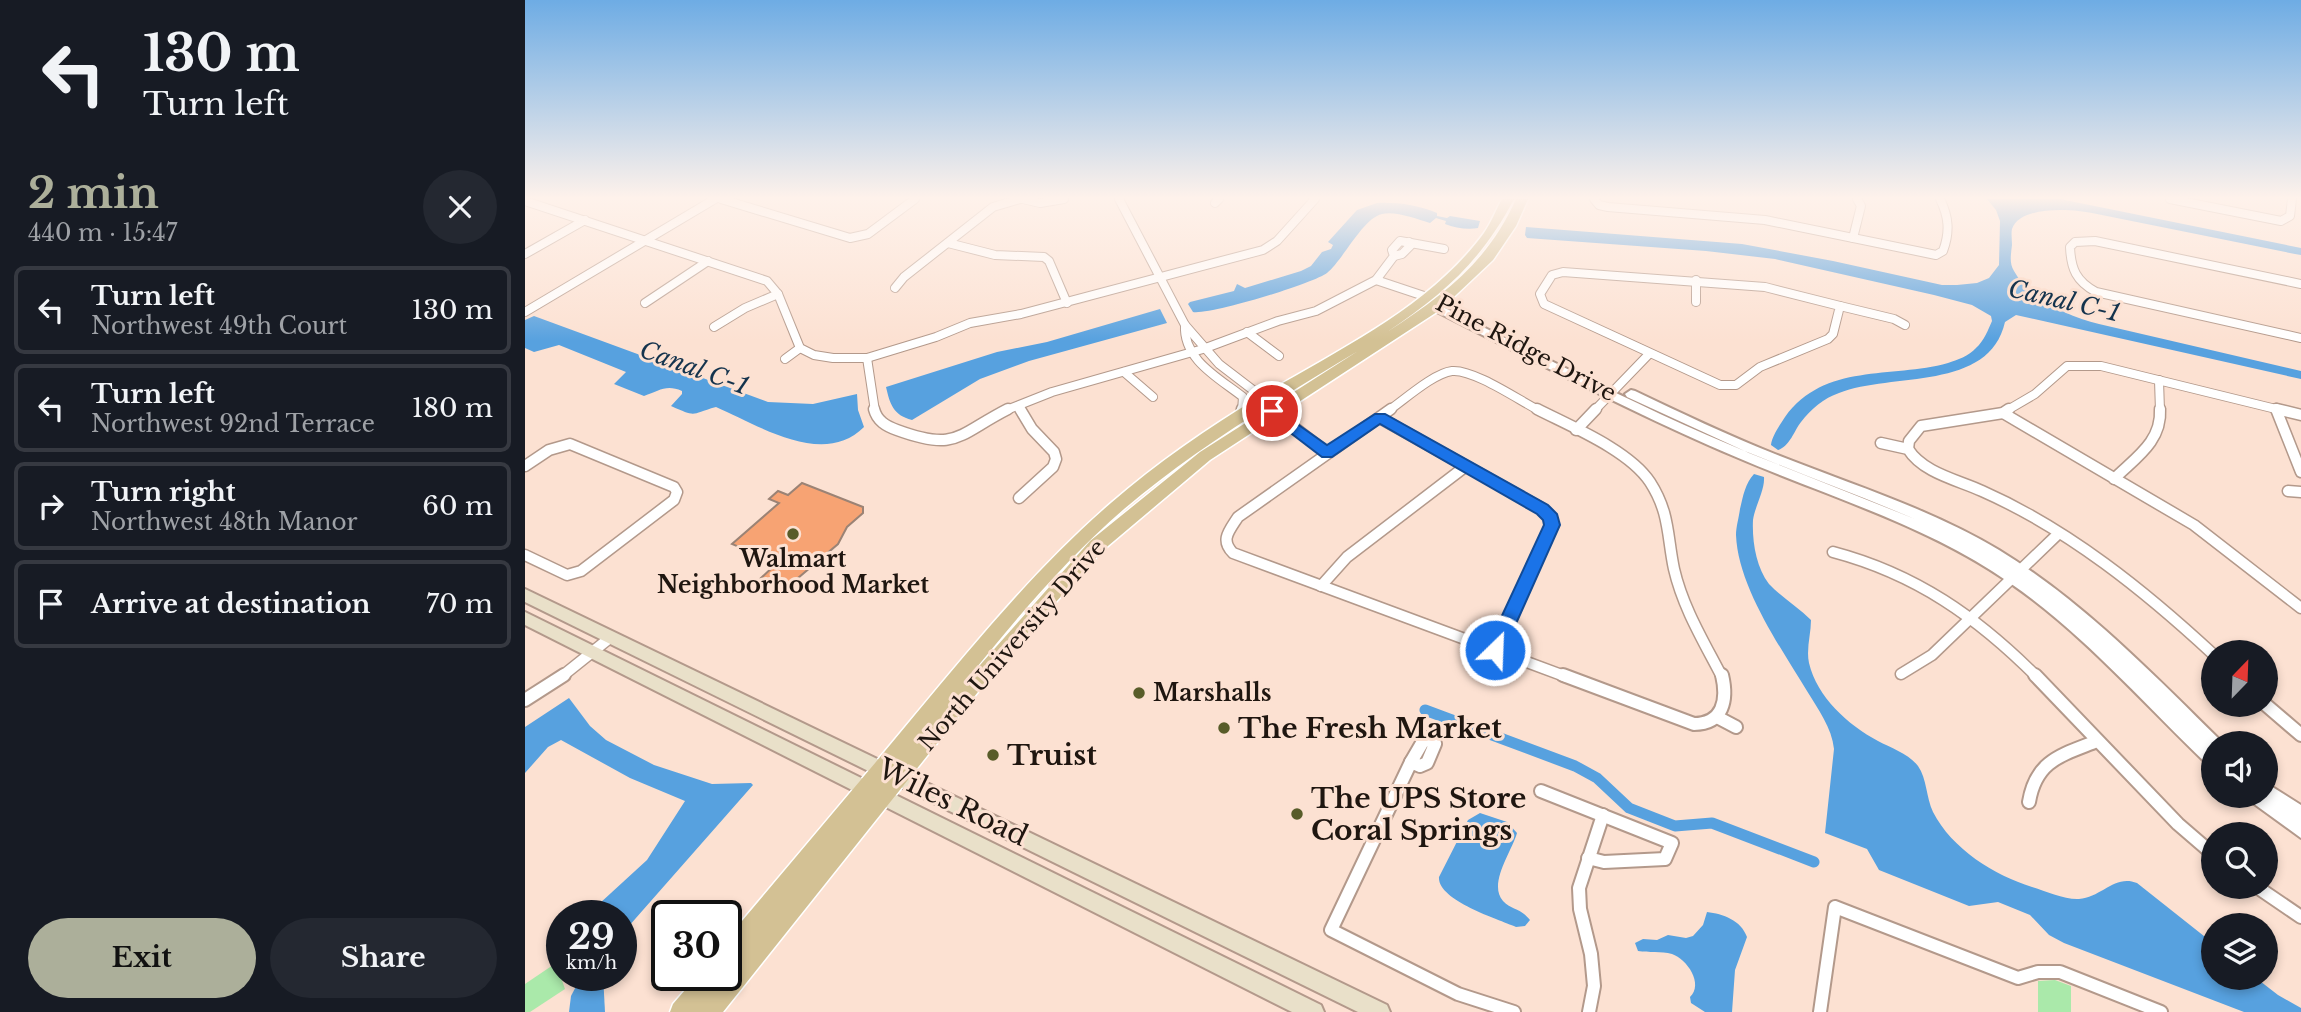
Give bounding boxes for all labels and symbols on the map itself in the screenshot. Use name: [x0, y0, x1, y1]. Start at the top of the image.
water label: Canal C-1: [2006, 274, 2123, 327]
street label: Pine Ridge Drive: [1431, 289, 1621, 407]
water label: Canal C-1: [636, 335, 752, 401]
pin: [1242, 381, 1302, 441]
marker: Walmart Neighborhood Market: [785, 526, 801, 542]
street label: North University Drive: [913, 534, 1111, 756]
place label: Walmart Neighborhood Market: [657, 545, 929, 599]
position arrow: [1458, 613, 1532, 687]
north arrow: [2201, 640, 2279, 718]
place label: Marshalls: [1153, 679, 1271, 707]
marker: Marshalls: [1131, 685, 1147, 701]
place label: The Fresh Market: [1238, 711, 1502, 746]
marker: The Fresh Market: [1216, 720, 1232, 736]
place label: Truist: [1007, 738, 1097, 773]
marker: Truist: [985, 747, 1001, 763]
street label: Wiles Road: [871, 751, 1034, 854]
place label: The UPS Store Coral Springs: [1311, 781, 1526, 848]
marker: The UPS Store Coral Springs: [1289, 806, 1305, 822]
speed limit sign: 30: [651, 900, 742, 991]

